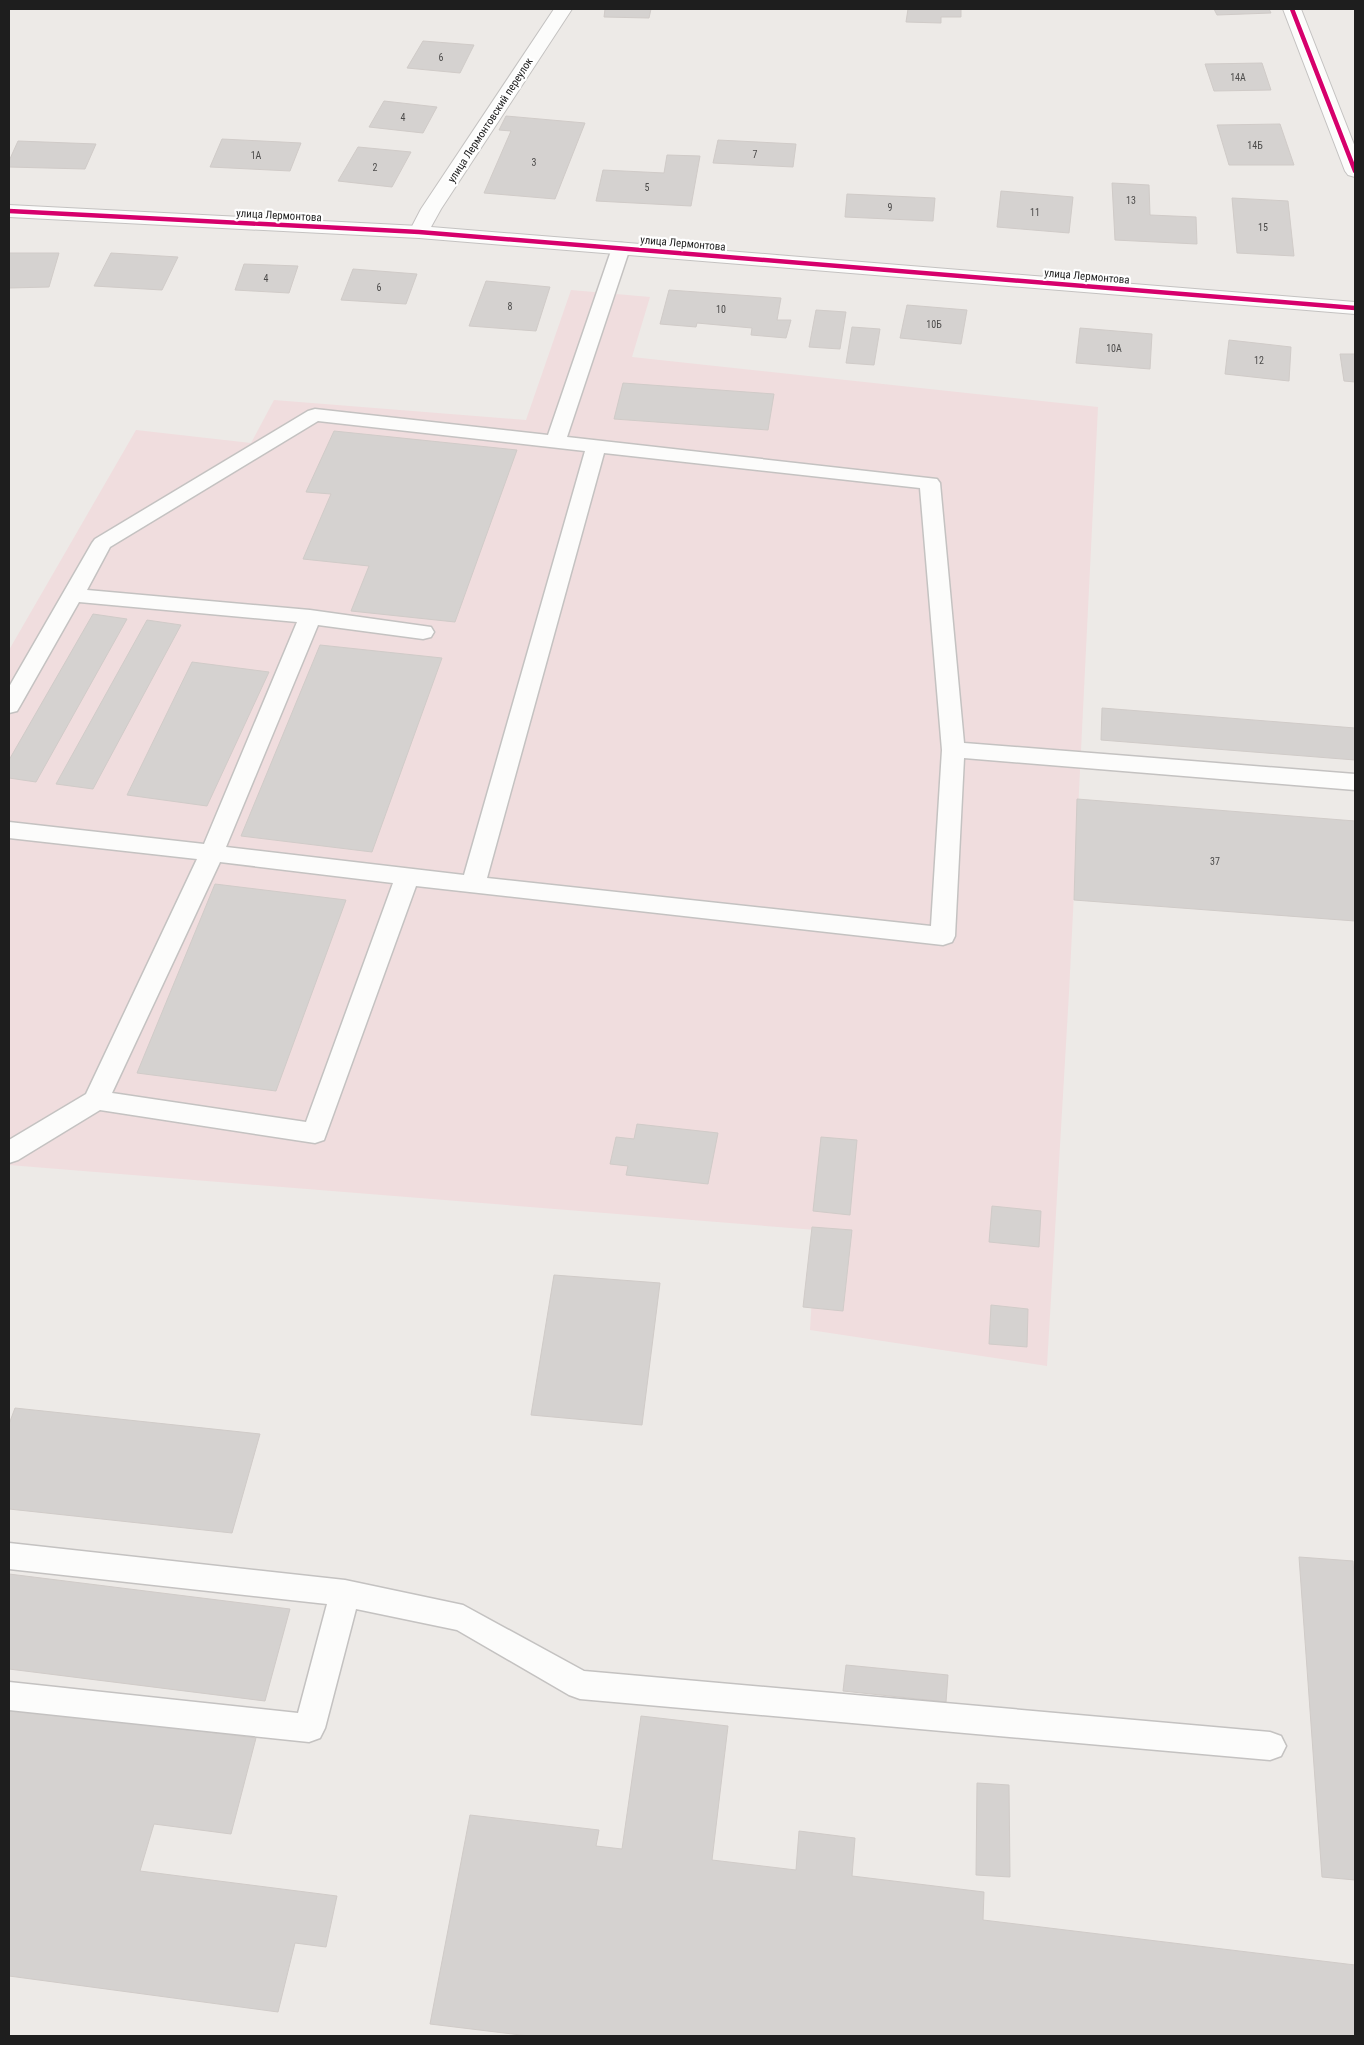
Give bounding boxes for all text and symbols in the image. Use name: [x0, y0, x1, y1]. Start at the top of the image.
house number: 6: [439, 52, 444, 63]
street label: улица Лермонтовский переулок: [445, 55, 536, 185]
house number: 14А: [1230, 72, 1246, 83]
house number: 4: [401, 112, 406, 123]
house number: 14Б: [1247, 140, 1263, 151]
house number: 7: [753, 149, 758, 160]
house number: 1А: [251, 150, 262, 161]
house number: 3: [532, 157, 537, 168]
house number: 2: [373, 162, 378, 173]
house number: 5: [645, 182, 650, 193]
house number: 13: [1126, 195, 1136, 206]
house number: 9: [888, 202, 893, 213]
street label: улица Лермонтова: [236, 207, 322, 224]
house number: 11: [1030, 207, 1040, 218]
house number: 15: [1258, 222, 1268, 233]
street label: улица Лермонтова: [640, 233, 726, 254]
street label: улица Лермонтова: [1044, 266, 1130, 287]
house number: 4: [264, 273, 269, 284]
house number: 6: [377, 282, 382, 293]
house number: 8: [508, 301, 513, 312]
house number: 10: [716, 304, 726, 315]
house number: 10Б: [926, 319, 942, 330]
house number: 10А: [1106, 343, 1122, 354]
house number: 12: [1254, 355, 1264, 366]
house number: 37: [1210, 856, 1220, 867]

